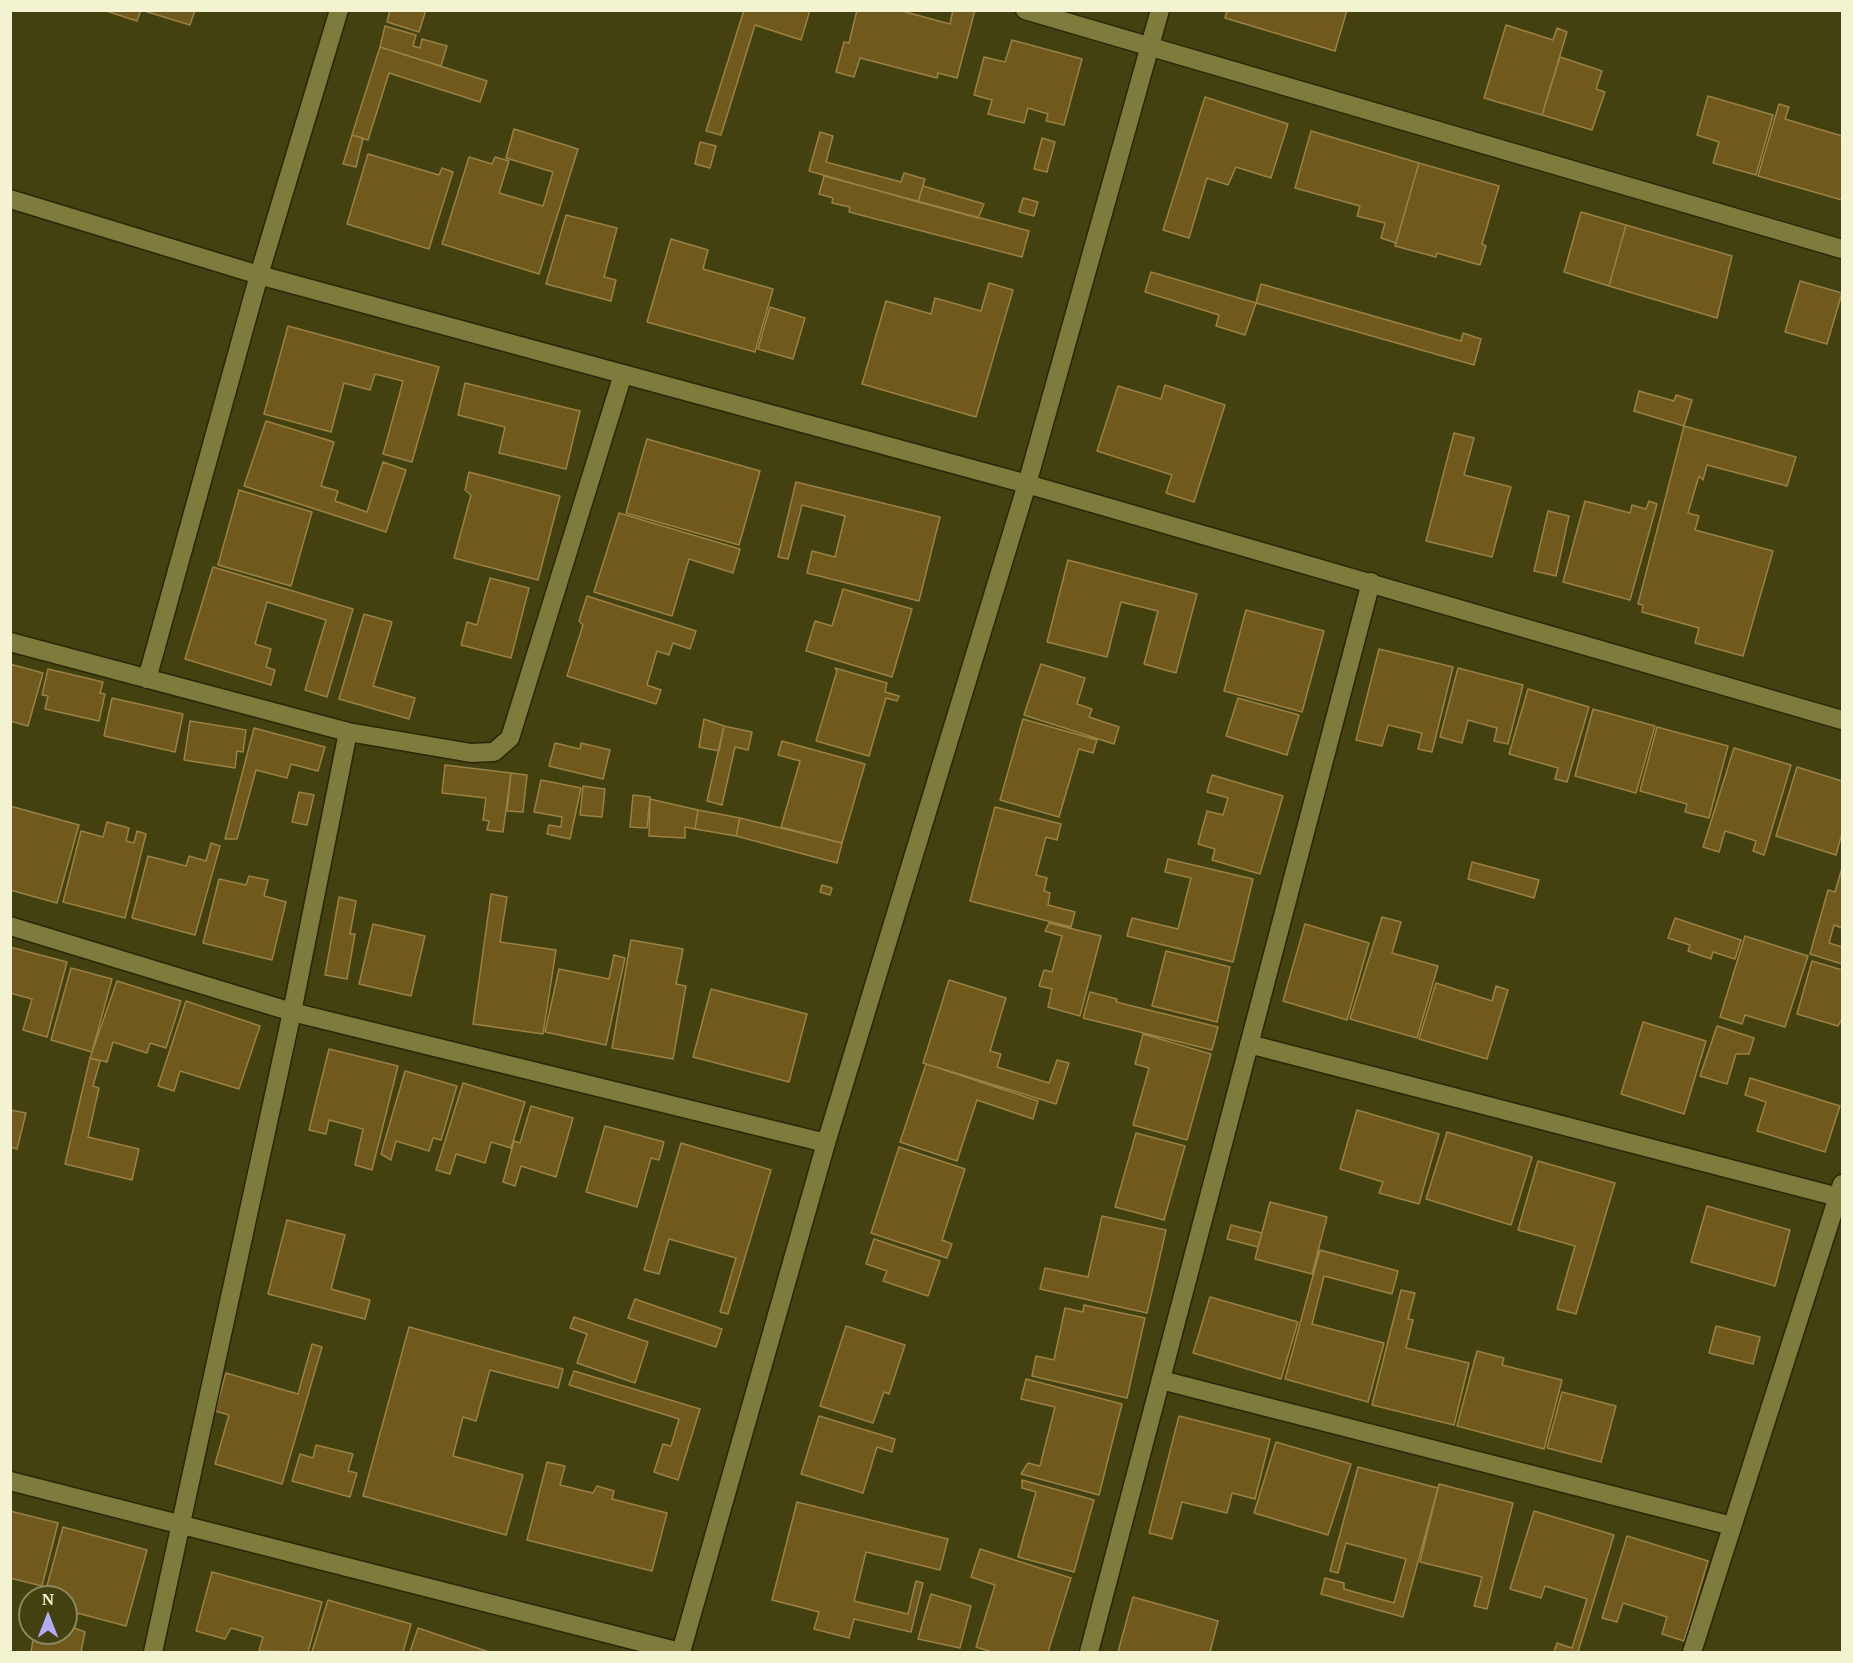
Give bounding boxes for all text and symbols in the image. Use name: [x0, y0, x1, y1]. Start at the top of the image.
north arrow: [18, 1585, 78, 1645]
text: N: [42, 1588, 54, 1610]

